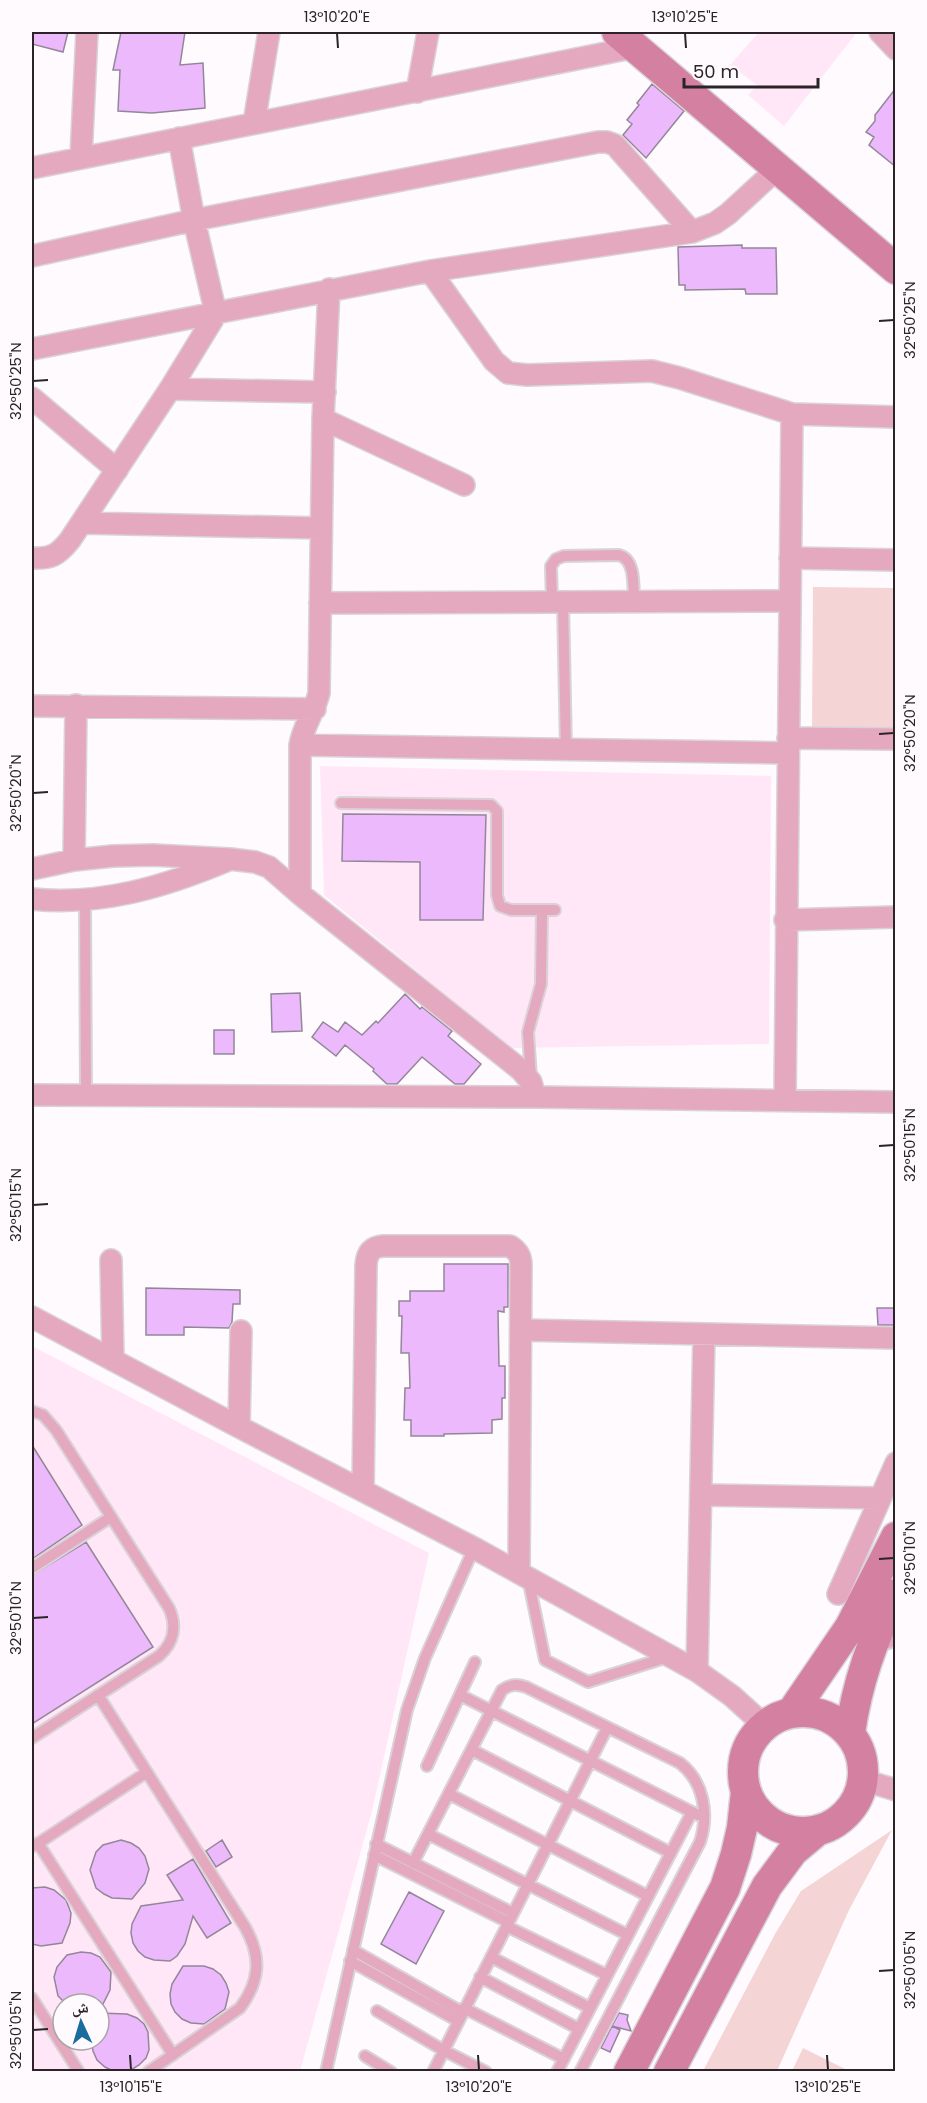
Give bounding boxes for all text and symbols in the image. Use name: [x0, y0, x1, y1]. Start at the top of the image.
text: 13°10'20"E: [304, 6, 370, 27]
text: 13°10'25"E: [652, 6, 718, 27]
scale bar: [684, 51, 818, 89]
text: 50 m: [693, 59, 739, 84]
text: 32°50'25"N: [899, 281, 920, 359]
text: 32°50'25"N: [5, 342, 26, 420]
text: 32°50'20"N: [899, 694, 920, 772]
text: 32°50'20"N: [5, 754, 26, 832]
text: 32°50'15"N: [899, 1108, 920, 1182]
text: 32°50'15"N: [5, 1168, 26, 1242]
text: 32°50'10"N: [899, 1521, 920, 1595]
text: 32°50'10"N: [5, 1581, 26, 1655]
text: 32°50'05"N: [899, 1931, 920, 2009]
text: 32°50'05"N: [5, 1991, 26, 2069]
north arrow: [51, 1992, 111, 2052]
text: ش: [71, 1995, 89, 2020]
text: 13°10'15"E: [100, 2076, 162, 2097]
text: 13°10'20"E: [446, 2076, 512, 2097]
text: 13°10'25"E: [795, 2076, 861, 2097]

